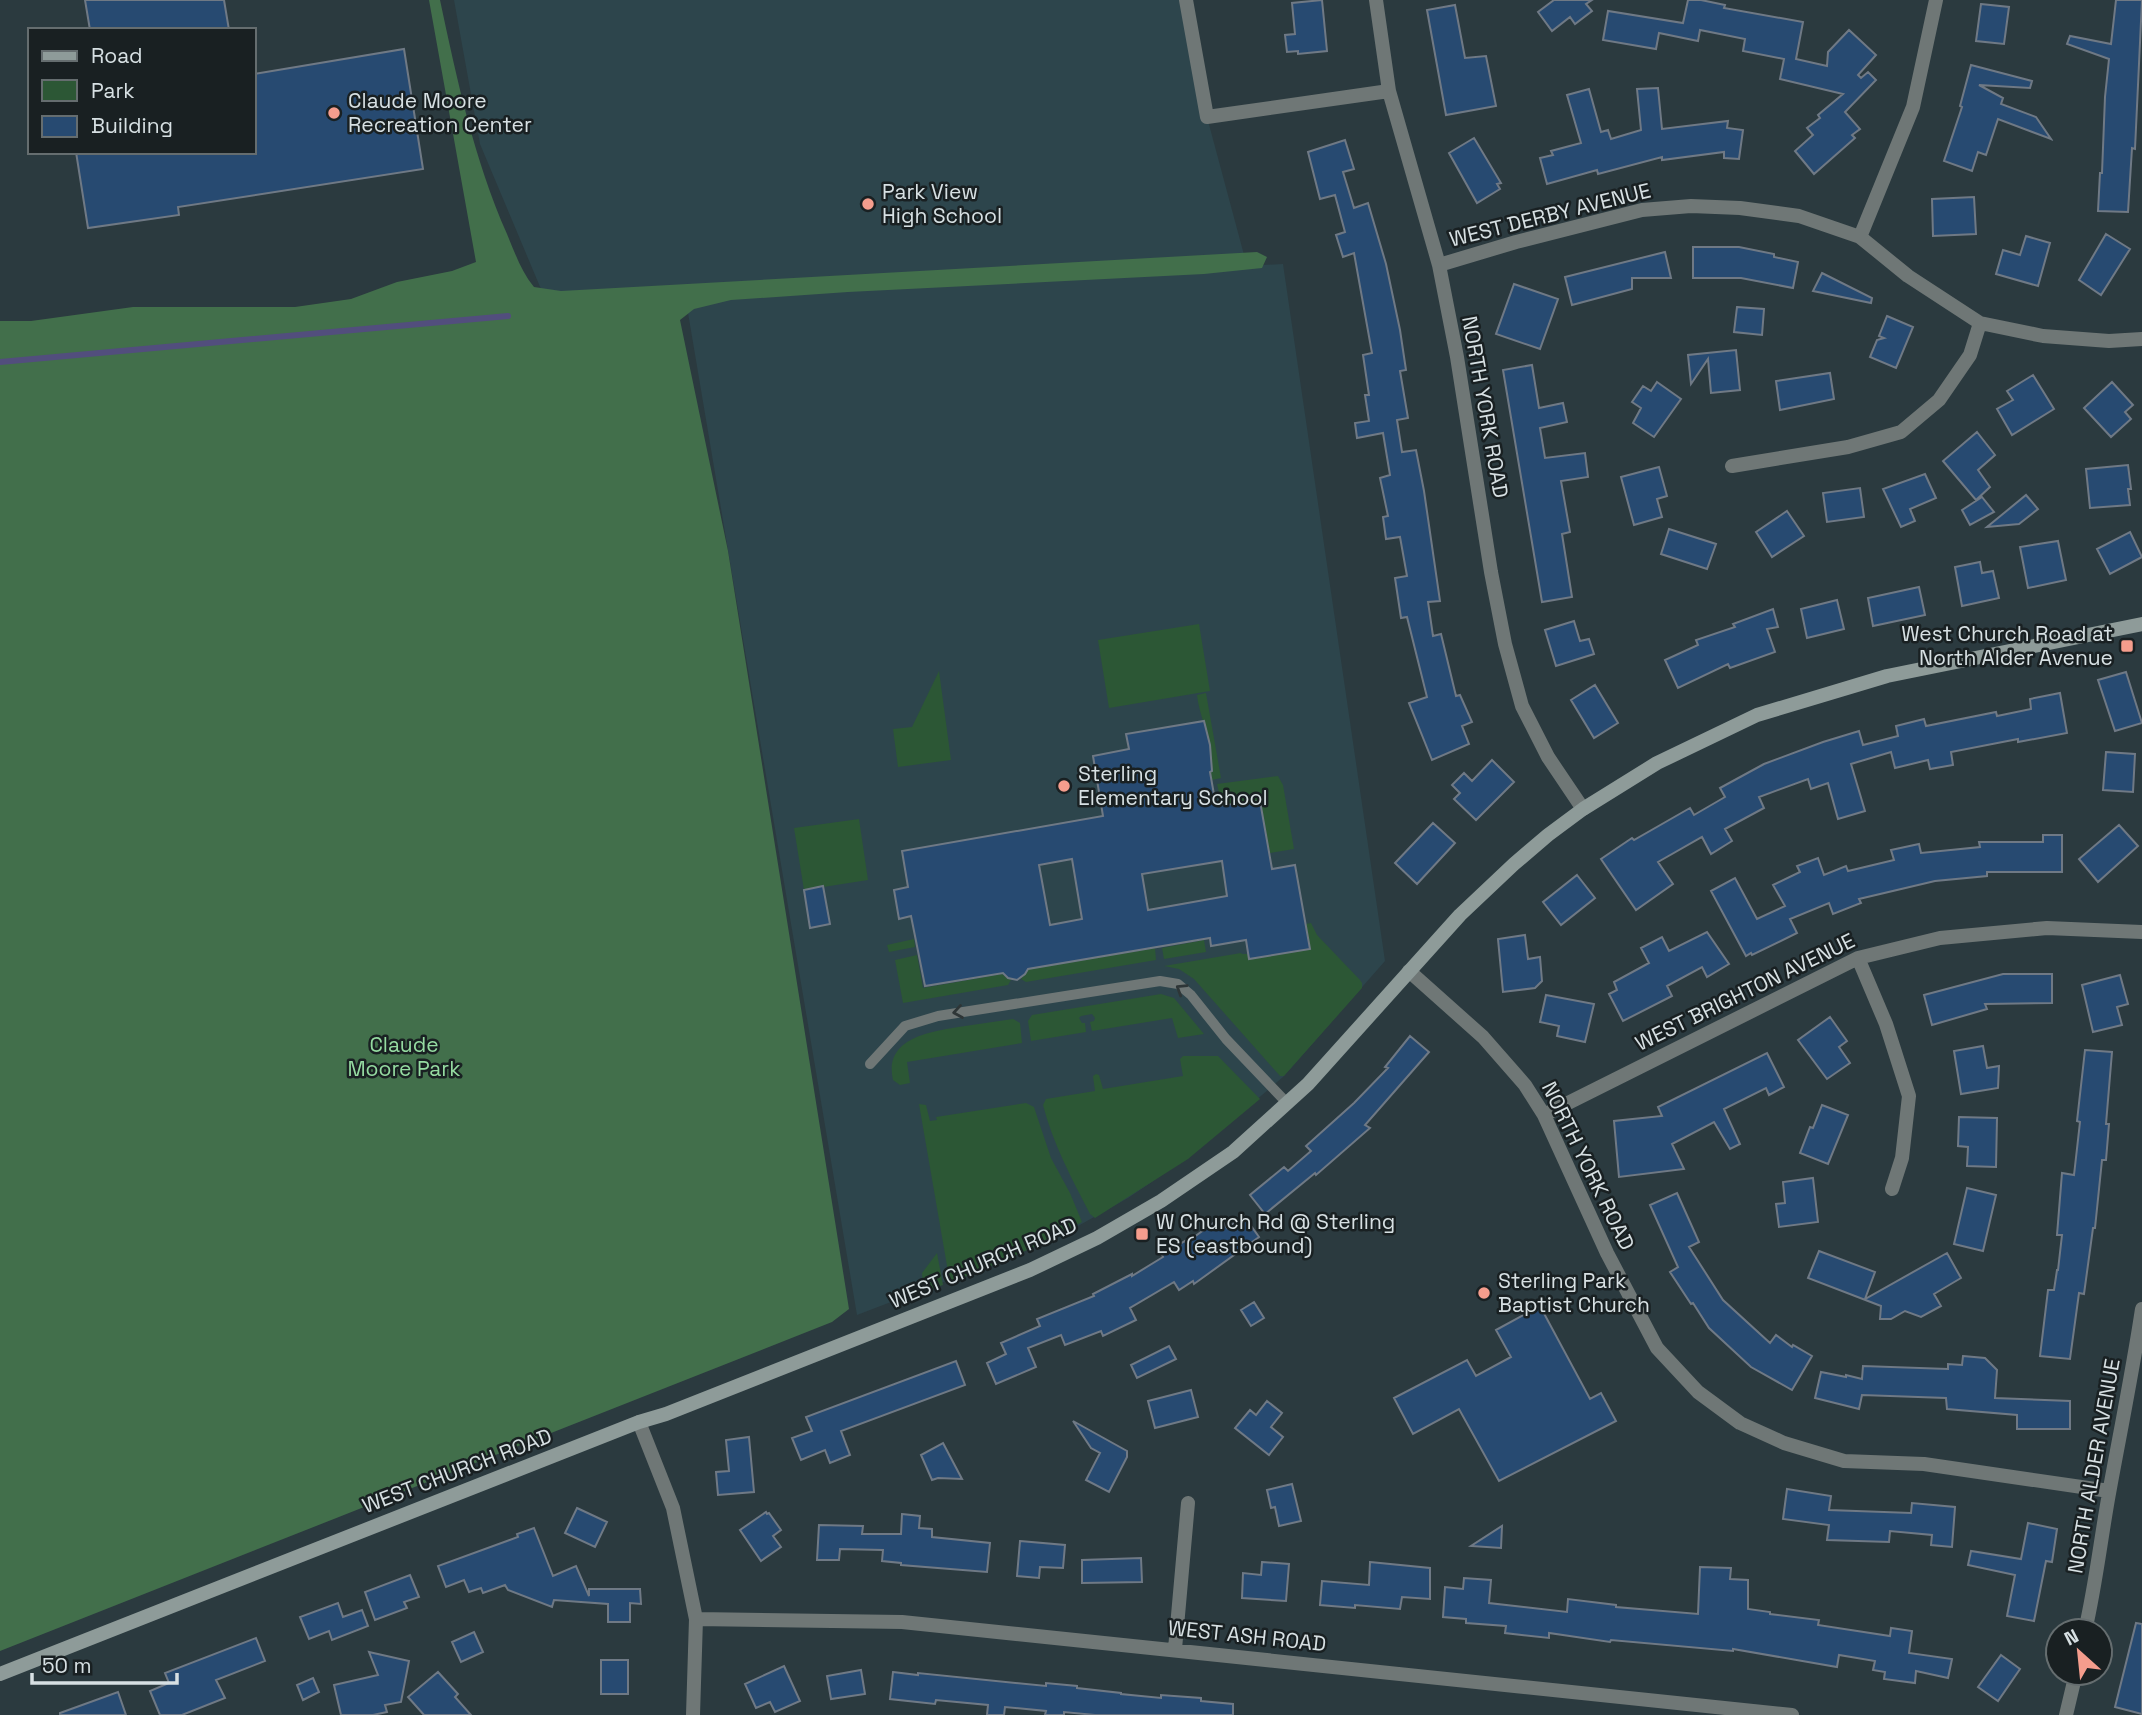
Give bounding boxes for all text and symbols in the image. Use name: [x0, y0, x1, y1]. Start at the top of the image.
legend: [28, 28, 256, 154]
text: Road: [91, 42, 143, 69]
text: Park: [91, 77, 135, 104]
place label: Claude Moore Recreation Center: [348, 87, 532, 138]
marker: Claude Moore Recreation Center: [326, 105, 342, 121]
text: Building: [91, 112, 173, 139]
street label: WEST DERBY AVENUE: [1446, 176, 1653, 253]
place label: Park View High School: [882, 178, 1002, 229]
marker: Park View High School: [860, 196, 876, 212]
street label: NORTH YORK ROAD: [1456, 314, 1515, 500]
place label: West Church Road at North Alder Avenue: [1901, 620, 2113, 671]
marker: West Church Road at North Alder Avenue: [2119, 638, 2135, 654]
place label: Sterling Elementary School: [1078, 760, 1268, 811]
marker: Sterling Elementary School: [1056, 778, 1072, 794]
street label: WEST BRIGHTON AVENUE: [1631, 927, 1859, 1057]
one-way arrow: [1176, 985, 1189, 998]
one-way arrow: [953, 1005, 964, 1020]
park label: Claude Moore Park: [347, 1031, 461, 1082]
street label: NORTH YORK ROAD: [1536, 1077, 1641, 1255]
place label: W Church Rd @ Sterling ES (eastbound): [1156, 1208, 1395, 1259]
street label: WEST CHURCH ROAD: [885, 1211, 1081, 1314]
marker: W Church Rd @ Sterling ES (eastbound): [1134, 1226, 1150, 1242]
place label: Sterling Park Baptist Church: [1498, 1267, 1650, 1318]
marker: Sterling Park Baptist Church: [1476, 1285, 1492, 1301]
street label: NORTH ALDER AVENUE: [2061, 1356, 2126, 1575]
street label: WEST CHURCH ROAD: [358, 1422, 556, 1519]
street label: WEST ASH ROAD: [1167, 1614, 1327, 1657]
north arrow: [2044, 1617, 2114, 1687]
text: N: [2060, 1623, 2083, 1651]
scale bar: [32, 1642, 177, 1686]
text: 50 m: [42, 1652, 92, 1679]

